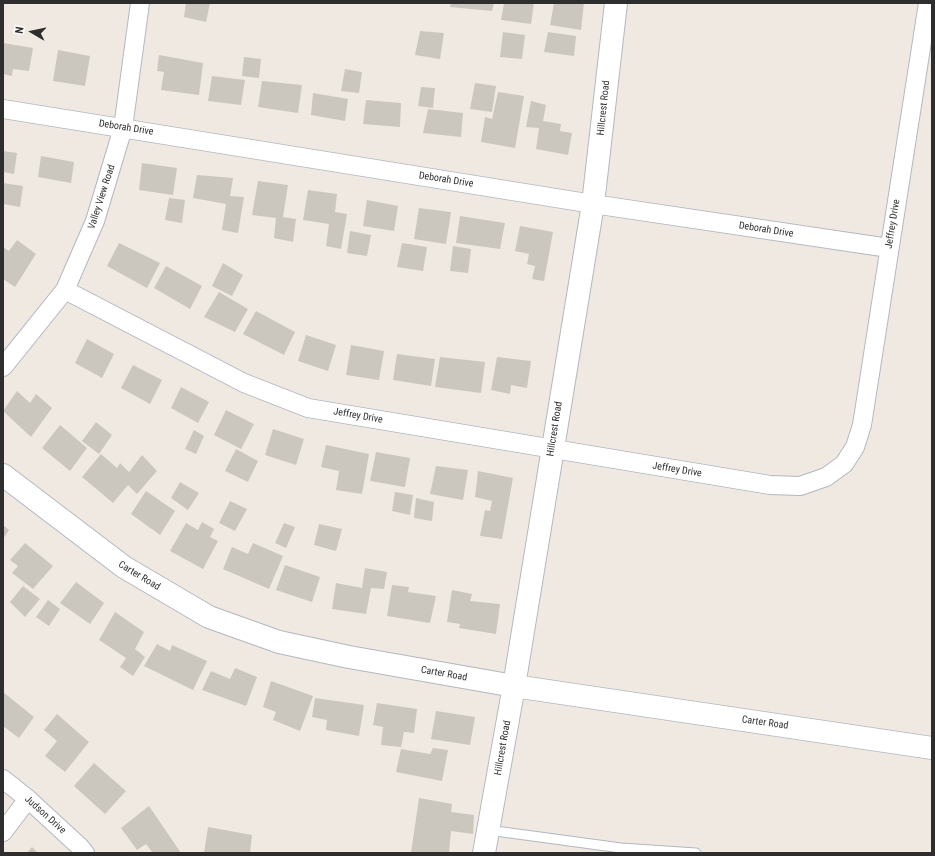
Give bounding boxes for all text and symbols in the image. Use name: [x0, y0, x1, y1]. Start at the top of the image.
north arrow: [12, 12, 52, 52]
text: N: [13, 26, 27, 34]
street label: Hillcrest Road: [595, 80, 613, 136]
street label: Deborah Drive: [98, 118, 154, 138]
street label: Valley View Road: [86, 163, 118, 231]
street label: Deborah Drive: [418, 170, 474, 190]
street label: Jeffrey Drive: [883, 198, 903, 250]
street label: Deborah Drive: [738, 220, 794, 240]
street label: Hillcrest Road: [545, 401, 565, 457]
street label: Jeffrey Drive: [332, 406, 384, 426]
street label: Jeffrey Drive: [651, 460, 703, 480]
street label: Carter Road: [116, 559, 162, 593]
street label: Carter Road: [420, 664, 468, 684]
street label: Carter Road: [741, 714, 789, 732]
street label: Hillcrest Road: [492, 720, 514, 776]
street label: Judson Drive: [22, 793, 68, 837]

